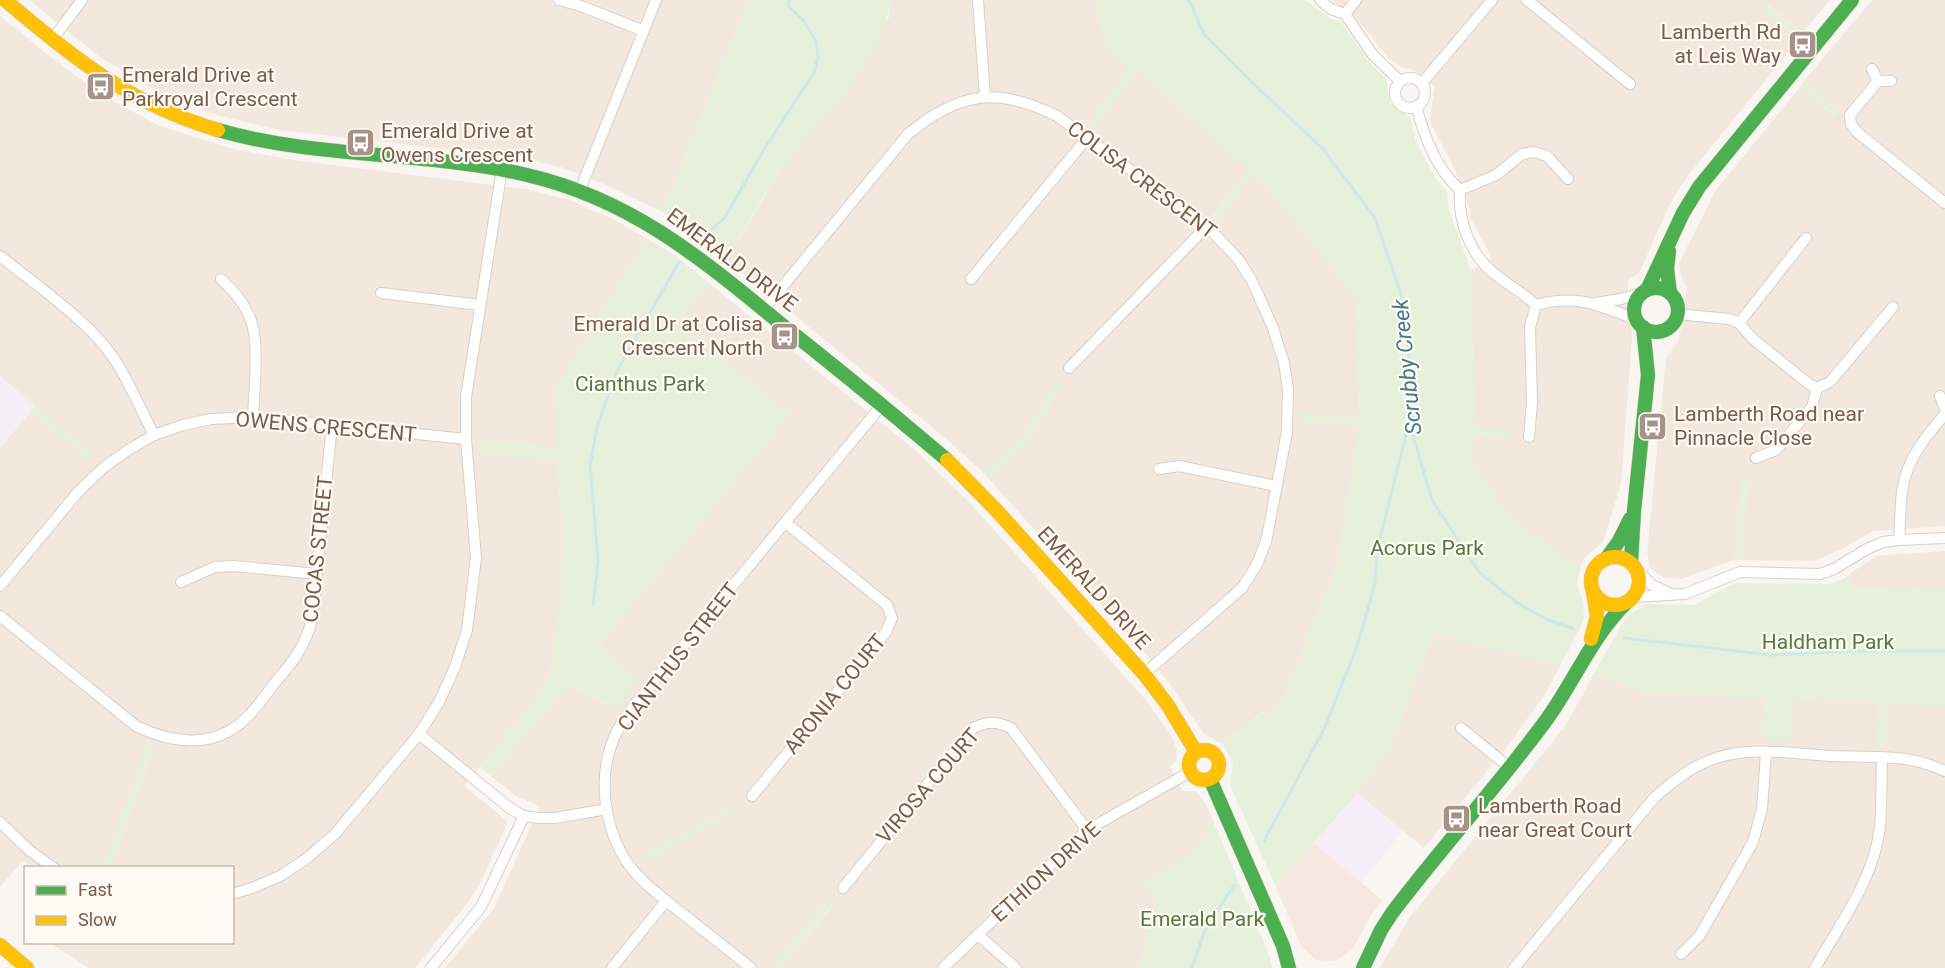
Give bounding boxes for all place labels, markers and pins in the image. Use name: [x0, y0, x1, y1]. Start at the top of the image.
place label: Lamberth Rd at Leis Way: [1661, 20, 1781, 68]
bus stop icon: Lamberth Rd at Leis Way: [1786, 28, 1818, 60]
place label: Emerald Drive at Parkroyal Crescent: [122, 63, 298, 111]
bus stop icon: Emerald Drive at Parkroyal Crescent: [85, 71, 117, 103]
place label: Emerald Drive at Owens Crescent: [381, 119, 534, 167]
bus stop icon: Emerald Drive at Owens Crescent: [344, 127, 376, 159]
place label: Emerald Dr at Colisa Crescent North: [573, 312, 763, 360]
bus stop icon: Emerald Dr at Colisa Crescent North: [768, 320, 800, 352]
place label: Lamberth Road near Pinnacle Close: [1674, 402, 1864, 450]
bus stop icon: Lamberth Road near Pinnacle Close: [1637, 410, 1669, 442]
place label: Lamberth Road near Great Court: [1478, 794, 1632, 842]
bus stop icon: Lamberth Road near Great Court: [1441, 802, 1473, 834]

